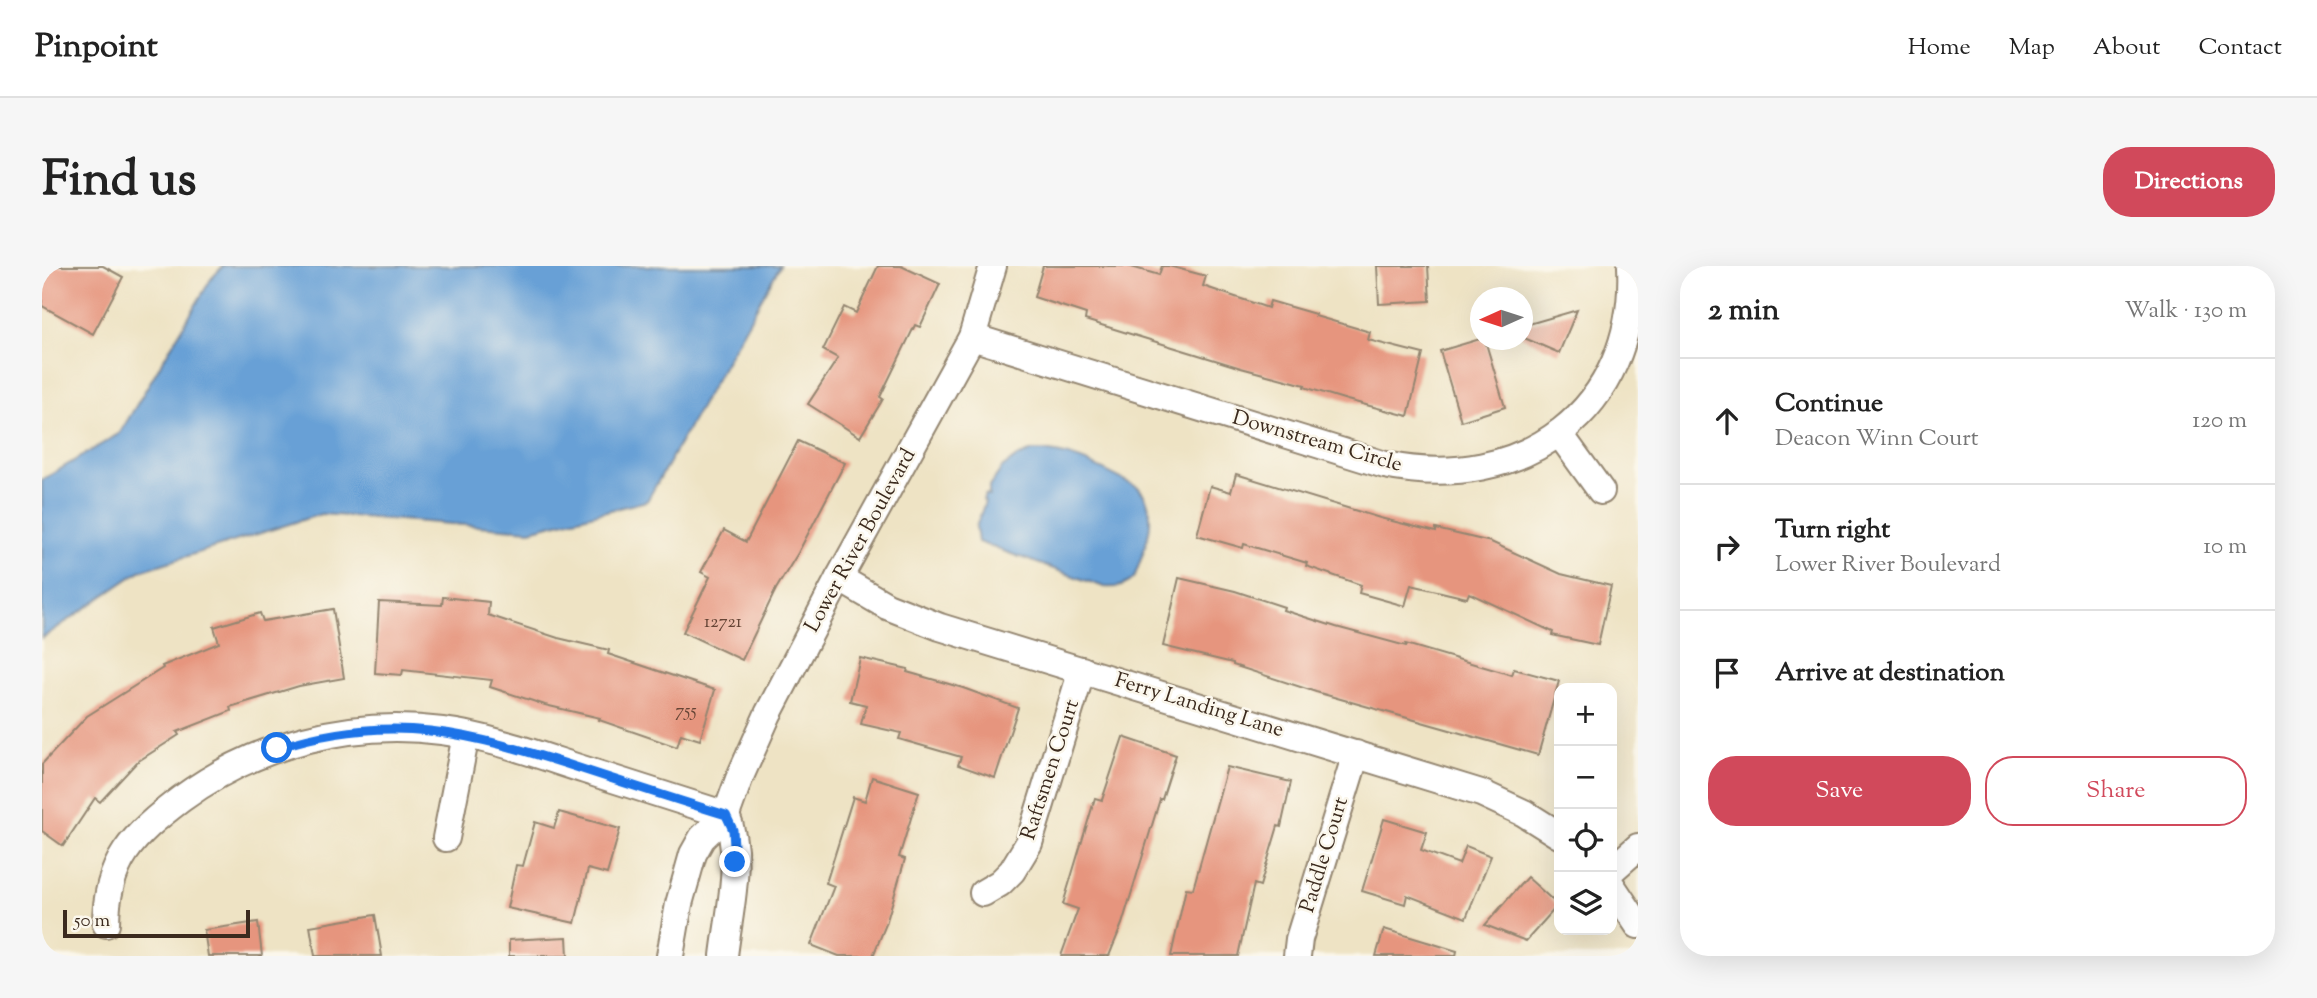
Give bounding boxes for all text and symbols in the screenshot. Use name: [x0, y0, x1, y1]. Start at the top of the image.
text: Pinpoint: [35, 24, 158, 72]
text: Home: [1908, 31, 1971, 65]
text: Map: [2009, 31, 2055, 65]
text: About: [2093, 31, 2160, 65]
text: Contact: [2198, 31, 2282, 65]
text: Find us: [42, 147, 196, 217]
button: Directions: [2103, 147, 2275, 217]
north arrow: [1470, 287, 1533, 350]
text: 2 min: [1708, 290, 1780, 333]
text: Walk · 130 m: [2124, 295, 2247, 328]
text: Continue: [1775, 386, 1883, 423]
icon: ahead: [1708, 402, 1746, 440]
street label: Downstream Circle: [1229, 403, 1405, 481]
text: 120 m: [2192, 405, 2247, 438]
text: Deacon Winn Court: [1775, 423, 1979, 456]
street label: Lower River Boulevard: [798, 443, 924, 638]
text: Turn right: [1775, 512, 1890, 549]
icon: right: [1708, 528, 1746, 566]
text: 10 m: [2203, 531, 2247, 564]
text: Lower River Boulevard: [1775, 549, 2001, 582]
house number: 12721: [704, 610, 742, 636]
icon: arrive: [1708, 654, 1746, 692]
text: Arrive at destination: [1775, 655, 2005, 692]
street label: Ferry Landing Lane: [1111, 666, 1287, 746]
map controls: [1554, 683, 1617, 935]
button: +: [1554, 683, 1617, 746]
street label: Raftsmen Court: [1014, 696, 1088, 844]
house number: 755: [675, 699, 697, 725]
route start: [261, 732, 292, 763]
button: −: [1554, 746, 1617, 809]
button: Save: [1708, 756, 1971, 826]
button: Share: [1985, 756, 2247, 826]
street label: Paddle Court: [1293, 794, 1357, 916]
button: locate: [1554, 809, 1617, 872]
route end: [719, 846, 750, 877]
button: layers: [1554, 872, 1617, 935]
scale bar: [63, 907, 250, 939]
text: 50 m: [74, 908, 110, 935]

